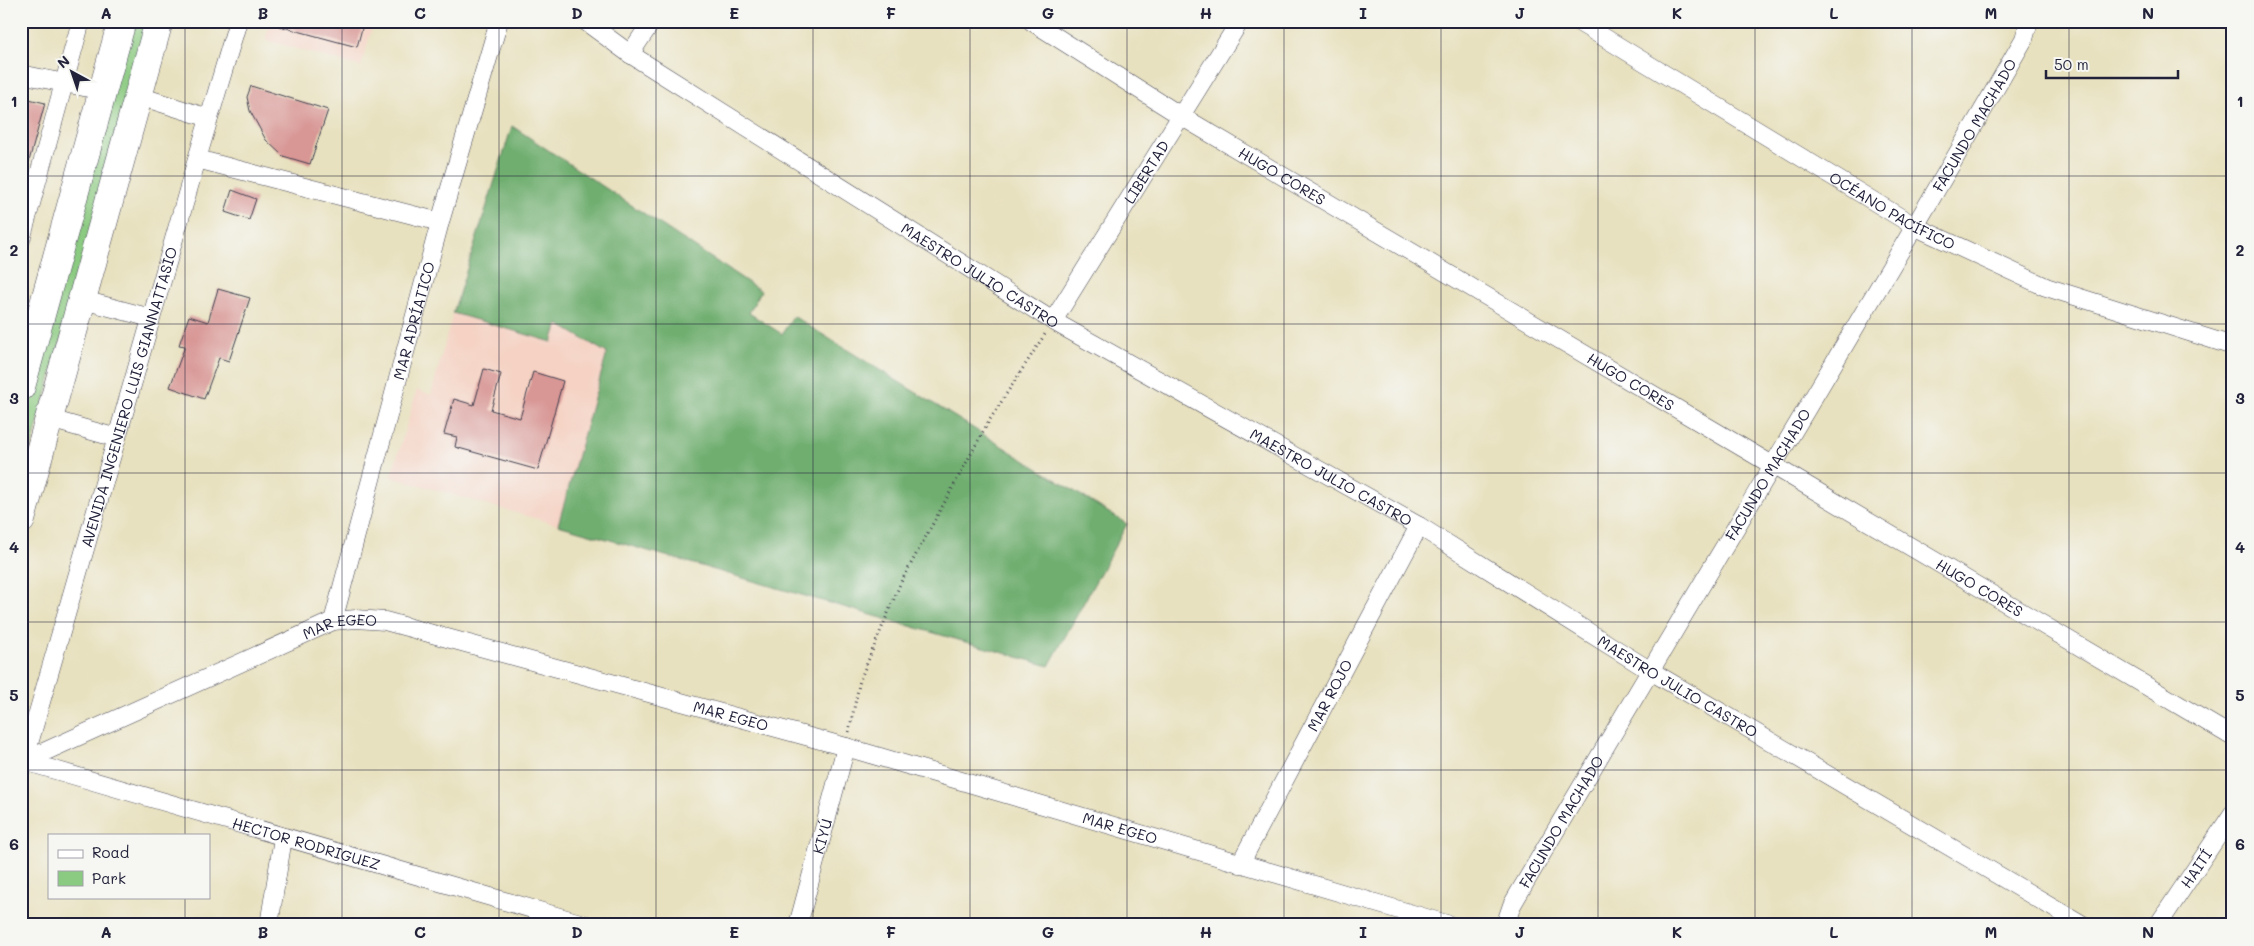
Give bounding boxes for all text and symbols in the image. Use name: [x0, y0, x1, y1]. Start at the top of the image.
text: A: [100, 2, 112, 23]
text: B: [258, 2, 268, 23]
text: C: [414, 2, 426, 23]
text: D: [571, 2, 583, 23]
text: E: [729, 2, 739, 23]
text: F: [886, 2, 896, 23]
text: G: [1042, 2, 1054, 23]
text: H: [1200, 2, 1212, 23]
text: I: [1359, 2, 1367, 23]
text: J: [1515, 2, 1525, 23]
text: K: [1672, 2, 1682, 23]
text: L: [1829, 2, 1839, 23]
text: M: [1985, 2, 1997, 23]
text: N: [2142, 2, 2154, 23]
north arrow: [48, 48, 98, 98]
scale bar: [2046, 48, 2179, 80]
text: N: [53, 51, 74, 72]
text: 50 m: [2054, 54, 2089, 74]
street label: FACUNDO MACHADO: [1928, 55, 2021, 195]
text: 1: [10, 90, 18, 111]
text: 1: [2236, 90, 2244, 111]
street label: LIBERTAD: [1119, 136, 1173, 207]
street label: HUGO CORES: [1235, 142, 1329, 209]
street label: OCÉANO PACÍFICO: [1826, 167, 1959, 254]
street label: MAESTRO JULIO CASTRO: [898, 218, 1063, 332]
text: 2: [10, 239, 19, 260]
text: 2: [2236, 239, 2245, 260]
street label: AVENIDA INGENIERO LUIS GIANNATTASIO: [76, 244, 181, 550]
street label: MAR ADRÍATICO: [388, 259, 439, 382]
street label: HUGO CORES: [1584, 348, 1678, 415]
text: 3: [9, 387, 19, 408]
text: 3: [2235, 387, 2245, 408]
street label: FACUNDO MACHADO: [1720, 405, 1815, 544]
street label: MAESTRO JULIO CASTRO: [1247, 423, 1416, 530]
text: 4: [9, 536, 19, 557]
text: 4: [2235, 536, 2245, 557]
street label: HUGO CORES: [1932, 554, 2027, 621]
street label: MAR EGEO: [299, 609, 378, 644]
street label: MAESTRO JULIO CASTRO: [1594, 631, 1762, 742]
street label: MAR ROJO: [1302, 656, 1357, 735]
text: 5: [9, 684, 19, 705]
text: 5: [2235, 684, 2245, 705]
street label: MAR EGEO: [691, 696, 771, 735]
street label: FACUNDO MACHADO: [1514, 751, 1608, 891]
street label: MAR EGEO: [1080, 807, 1160, 848]
street label: HECTOR RODRIGUEZ: [230, 812, 382, 874]
street label: KIYÚ: [808, 816, 836, 856]
text: 6: [9, 833, 19, 854]
text: 6: [2235, 833, 2245, 854]
legend: [48, 834, 210, 898]
text: Road: [92, 842, 129, 862]
street label: HAITÍ: [2176, 845, 2216, 892]
text: Park: [92, 868, 126, 888]
text: A: [100, 921, 112, 942]
text: B: [258, 921, 268, 942]
text: C: [414, 921, 426, 942]
text: D: [571, 921, 583, 942]
text: E: [729, 921, 739, 942]
text: F: [886, 921, 896, 942]
text: G: [1042, 921, 1054, 942]
text: H: [1200, 921, 1212, 942]
text: I: [1359, 921, 1367, 942]
text: J: [1515, 921, 1525, 942]
text: K: [1672, 921, 1682, 942]
text: L: [1829, 921, 1839, 942]
text: M: [1985, 921, 1997, 942]
text: N: [2142, 921, 2154, 942]

